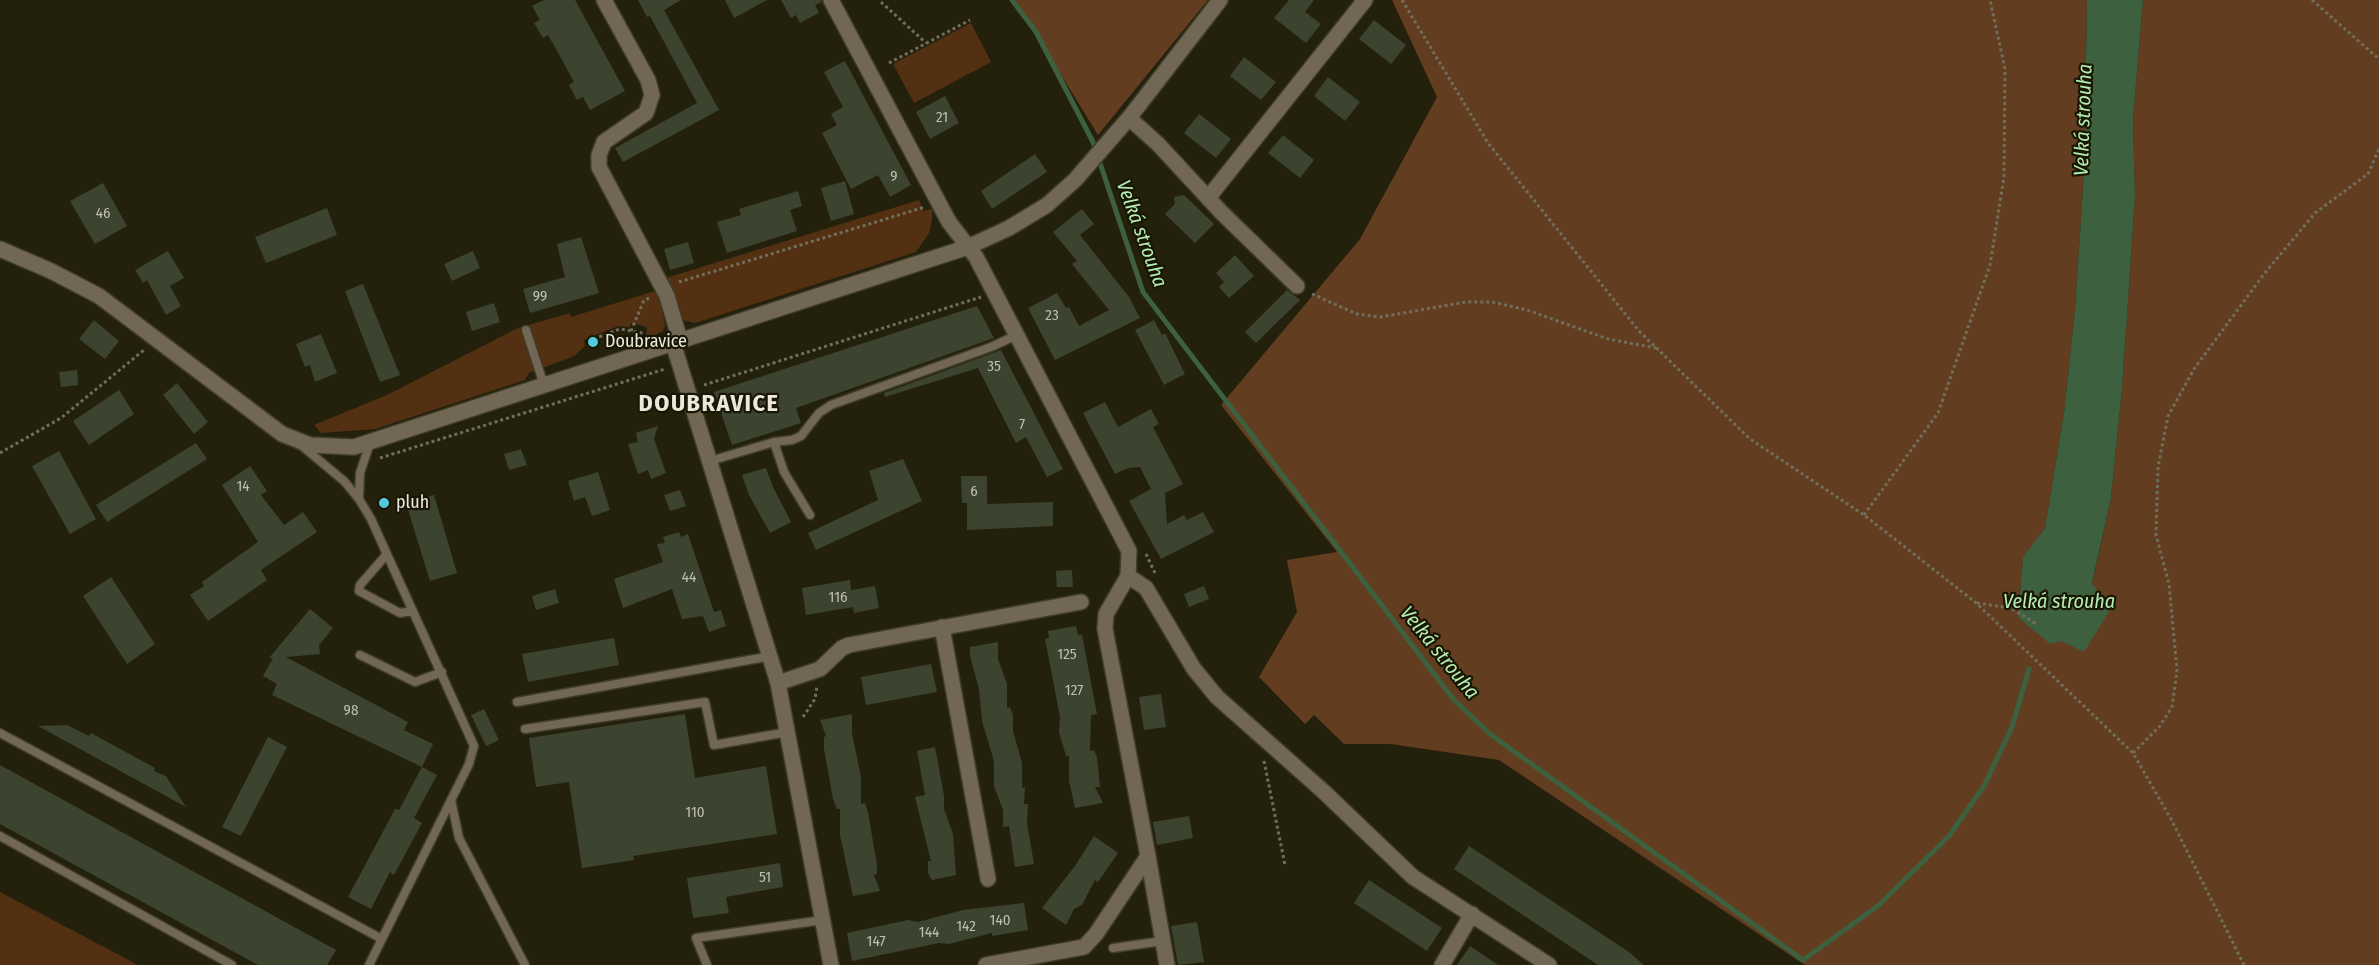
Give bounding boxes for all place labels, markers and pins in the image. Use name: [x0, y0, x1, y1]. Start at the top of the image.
place label: Doubravice: [605, 331, 687, 353]
marker: Doubravice: [586, 335, 600, 349]
place label: pluh: [396, 492, 429, 514]
marker: pluh: [377, 496, 391, 510]

